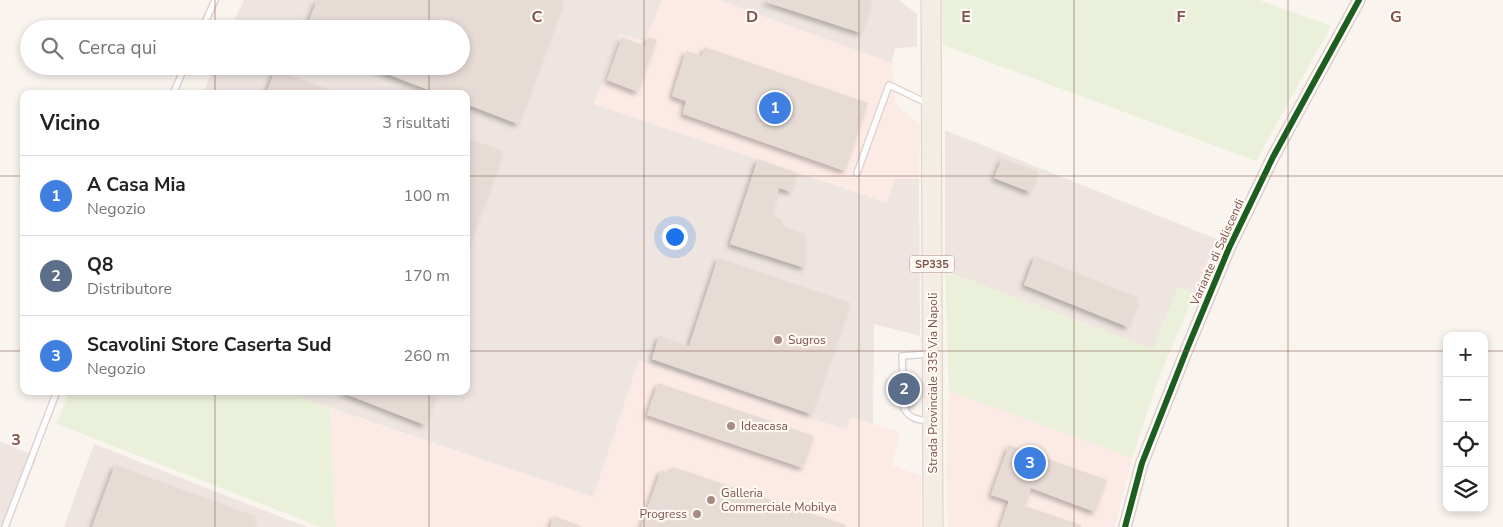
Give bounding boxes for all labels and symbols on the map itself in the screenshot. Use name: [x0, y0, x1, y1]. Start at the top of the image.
text: C: [532, 6, 543, 28]
text: D: [746, 6, 758, 28]
text: E: [961, 6, 971, 28]
text: F: [1177, 6, 1186, 28]
text: G: [1390, 6, 1402, 28]
pin: 1: [759, 89, 791, 127]
street label: Variante di Saliscendi: [1186, 196, 1248, 309]
your location: [662, 224, 688, 250]
road number: SP335: [910, 255, 954, 272]
street label: Strada Provinciale 335 Via Napoli: [925, 293, 941, 473]
place label: Sugros: [788, 332, 826, 348]
marker: Sugros: [772, 334, 784, 346]
pin: 2: [888, 370, 920, 408]
place label: Ideacasa: [741, 418, 788, 434]
marker: Ideacasa: [725, 420, 737, 432]
text: 3: [11, 429, 21, 451]
pin: 3: [1014, 444, 1046, 482]
place label: Galleria Commerciale Mobilya: [721, 485, 837, 515]
marker: Galleria Commerciale Mobilya: [705, 494, 717, 506]
place label: Progress: [639, 506, 687, 522]
marker: Progress: [691, 508, 703, 520]

